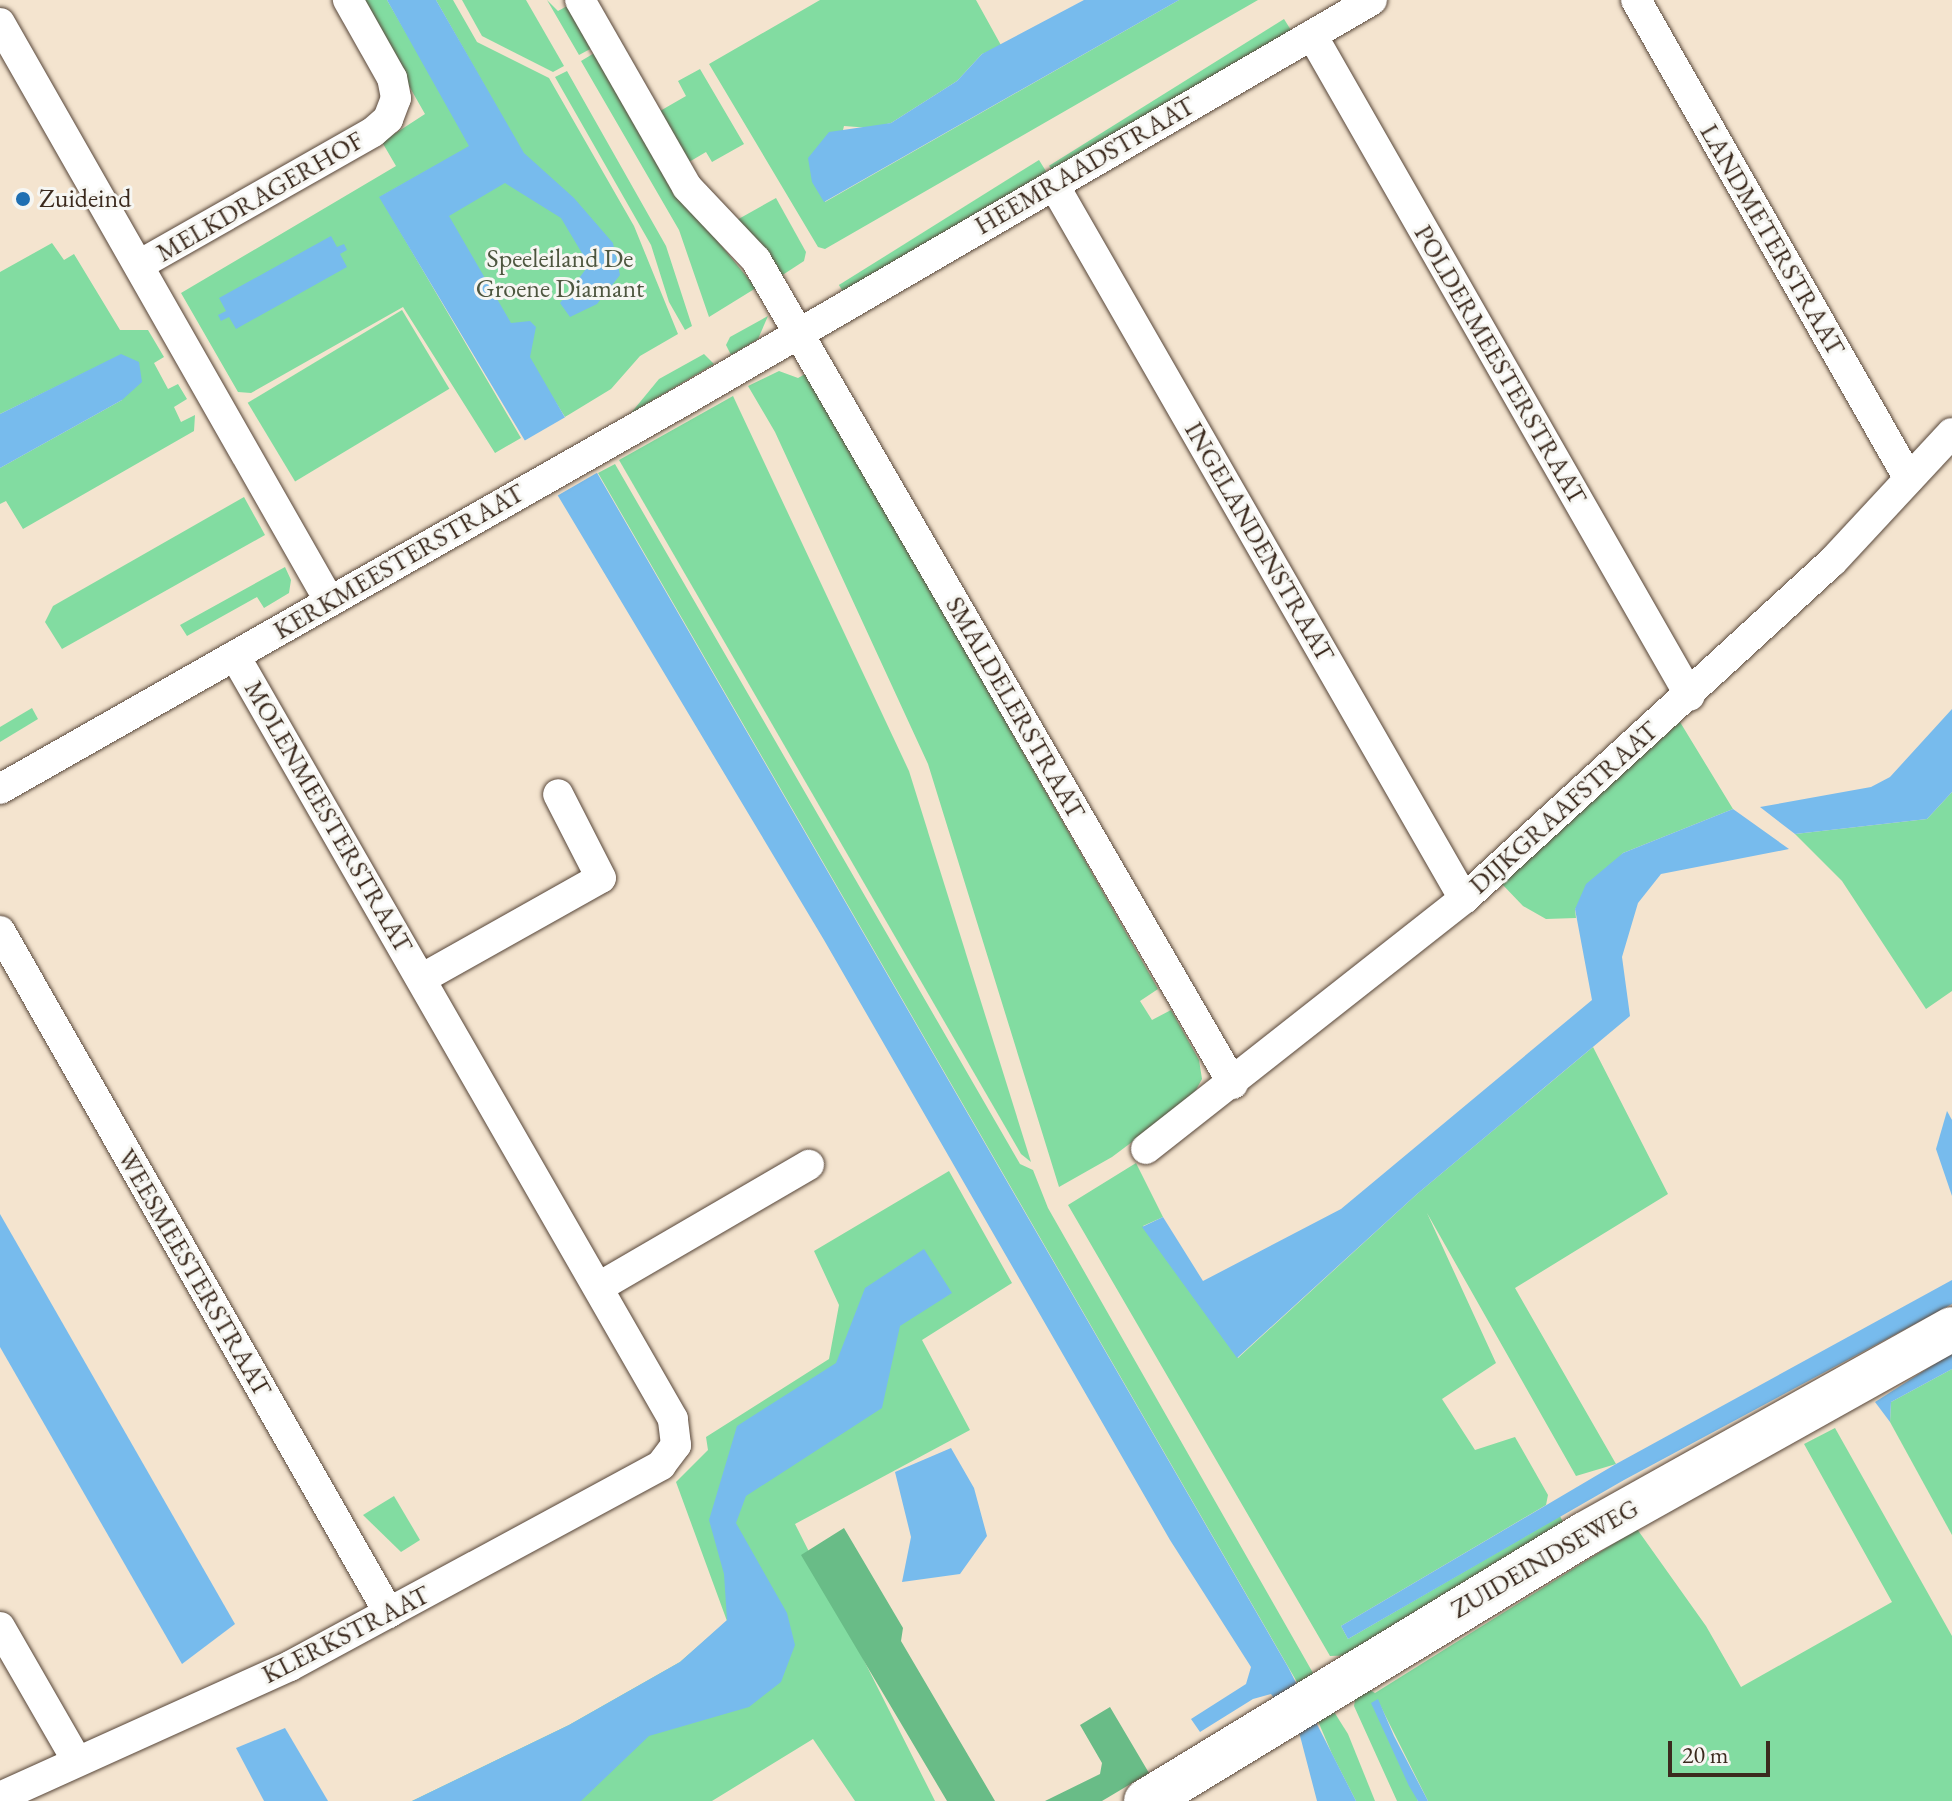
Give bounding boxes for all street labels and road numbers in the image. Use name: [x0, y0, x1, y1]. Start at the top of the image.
street label: HEEMRAADSTRAAT: [969, 90, 1201, 242]
street label: LANDMETERSTRAAT: [1693, 119, 1851, 361]
street label: MELKDRAGERHOF: [151, 125, 369, 269]
street label: POLDERMEESTERSTRAAT: [1407, 220, 1593, 510]
street label: INGELANDENSTRAAT: [1178, 417, 1340, 667]
street label: KERKMEESTERSTRAAT: [268, 477, 530, 647]
street label: SMALDELERSTRAAT: [939, 591, 1091, 825]
street label: MOLENMEESTERSTRAAT: [237, 675, 419, 959]
street label: DIJKGRAAFSTRAAT: [1463, 715, 1665, 901]
street label: WEESMEESTERSTRAAT: [110, 1144, 278, 1402]
street label: ZUIDEINDSEWEG: [1446, 1493, 1644, 1625]
street label: KLERKSTRAAT: [257, 1579, 435, 1691]

